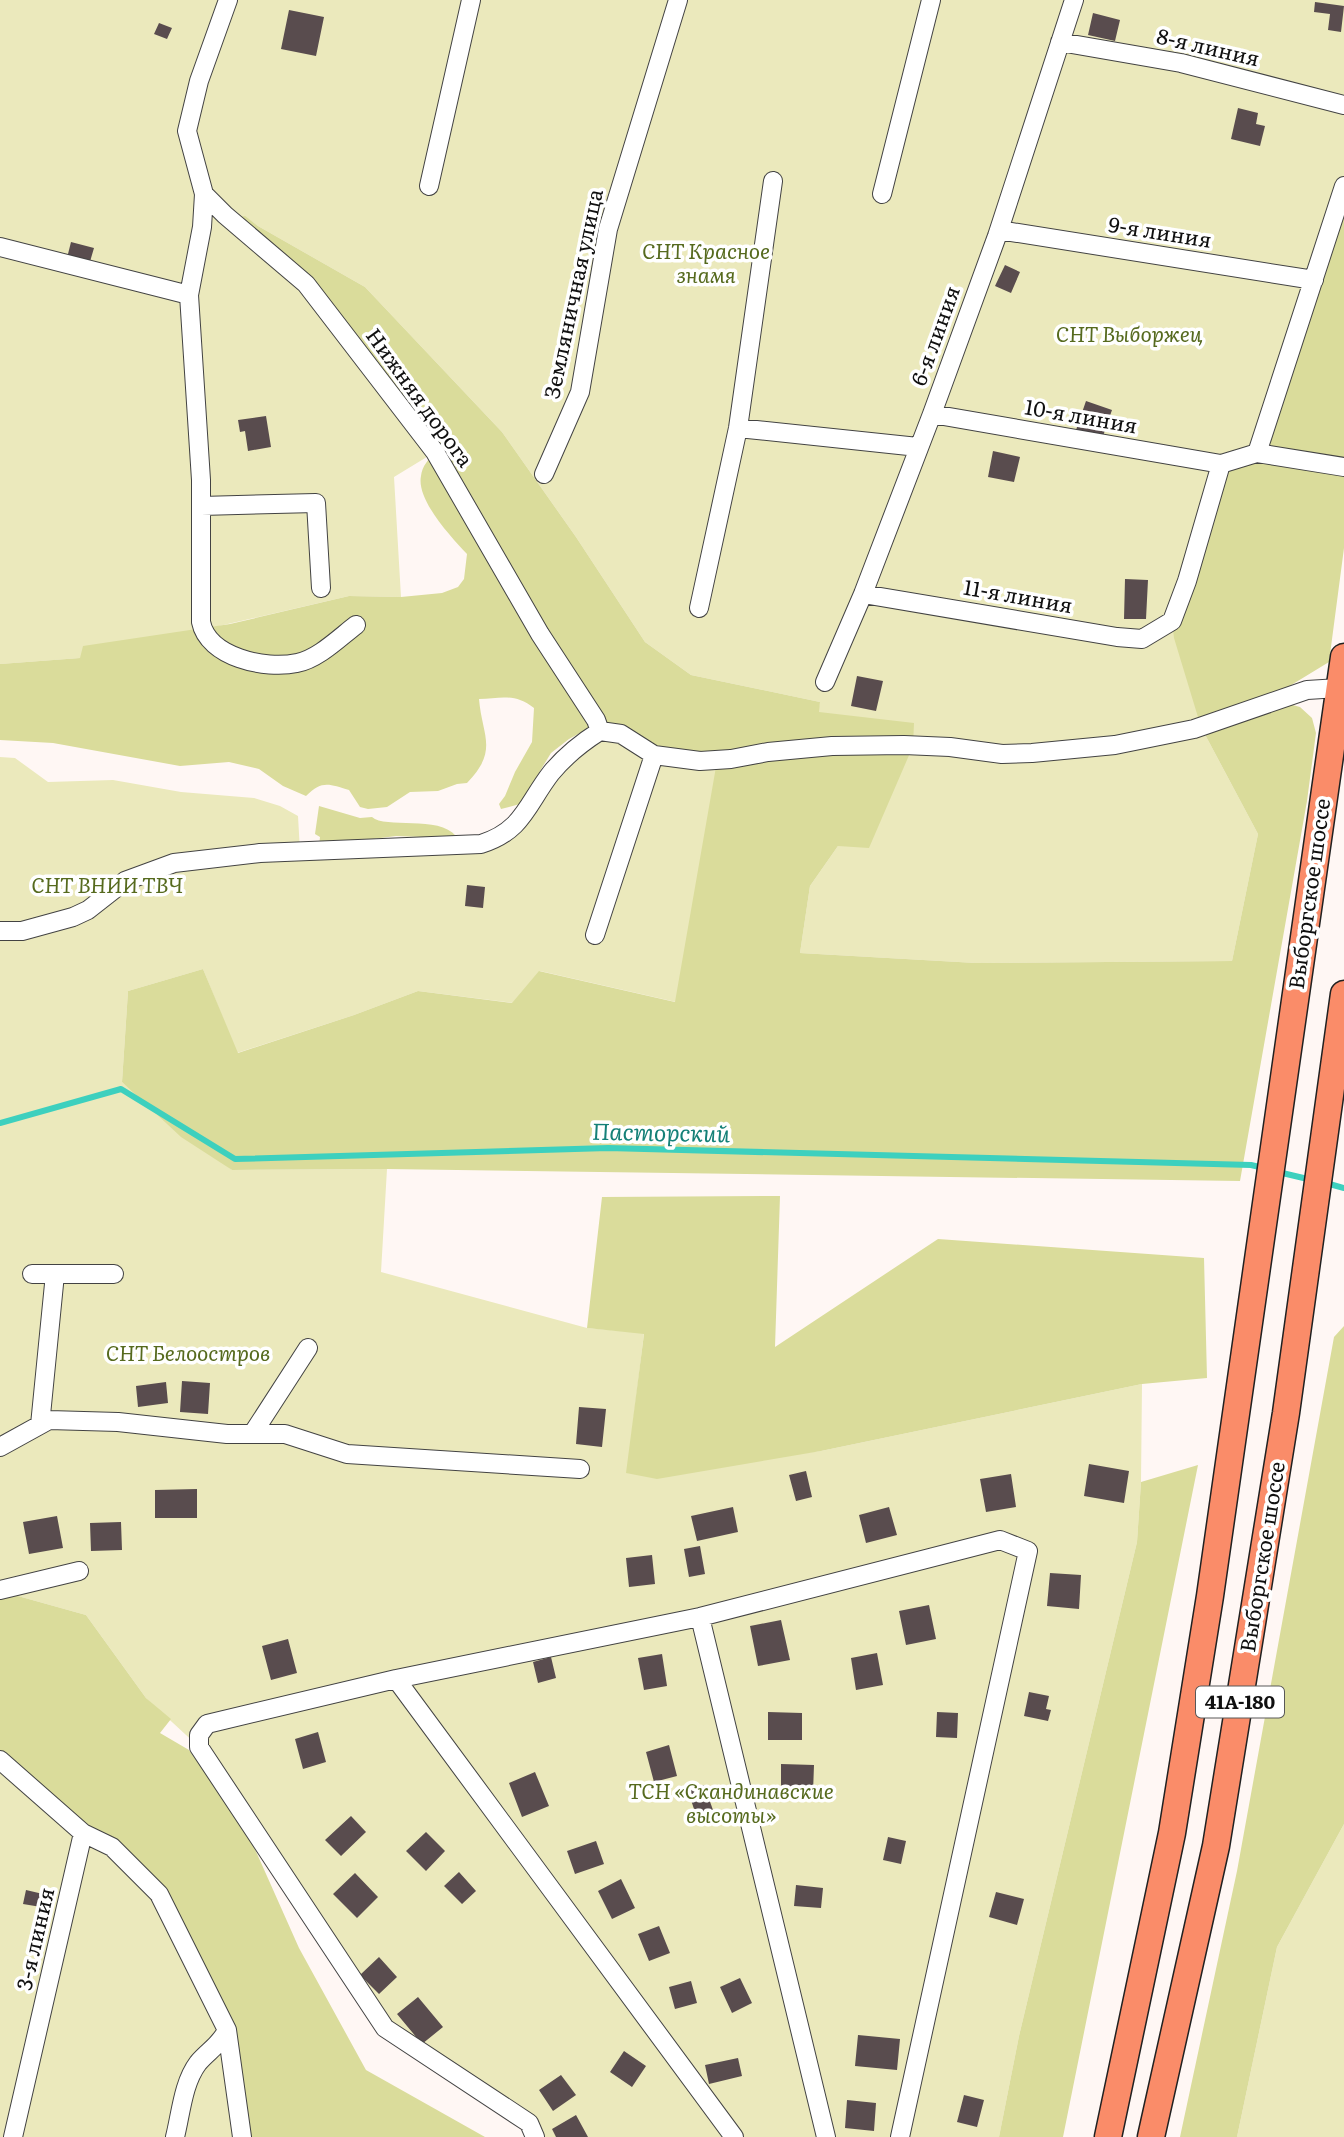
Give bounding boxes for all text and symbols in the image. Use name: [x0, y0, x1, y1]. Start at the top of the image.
street label: 8-я линия: [1154, 19, 1263, 72]
street label: Земляничная улица: [534, 185, 609, 401]
street label: 9-я линия: [1107, 207, 1214, 254]
park label: СНТ Красное знамя: [642, 234, 770, 289]
street label: 6-я линия: [901, 281, 966, 389]
park label: СНТ Выборжец: [1056, 317, 1203, 348]
street label: Нижняя дорога: [360, 321, 483, 473]
street label: 10-я линия: [1023, 389, 1140, 440]
street label: 11-я линия: [962, 570, 1075, 619]
street label: Выборгское шоссе: [1279, 796, 1336, 991]
park label: СНТ ВНИИ ТВЧ: [31, 868, 183, 899]
water label: Пасторский: [592, 1113, 731, 1149]
park label: СНТ Белоостров: [106, 1336, 270, 1367]
street label: Выборгское шоссе: [1230, 1459, 1291, 1654]
road number: 41А-180: [1196, 1686, 1284, 1718]
park label: ТСН «Скандинавские высоты»: [628, 1774, 834, 1829]
street label: 3-я линия: [7, 1884, 60, 1993]

